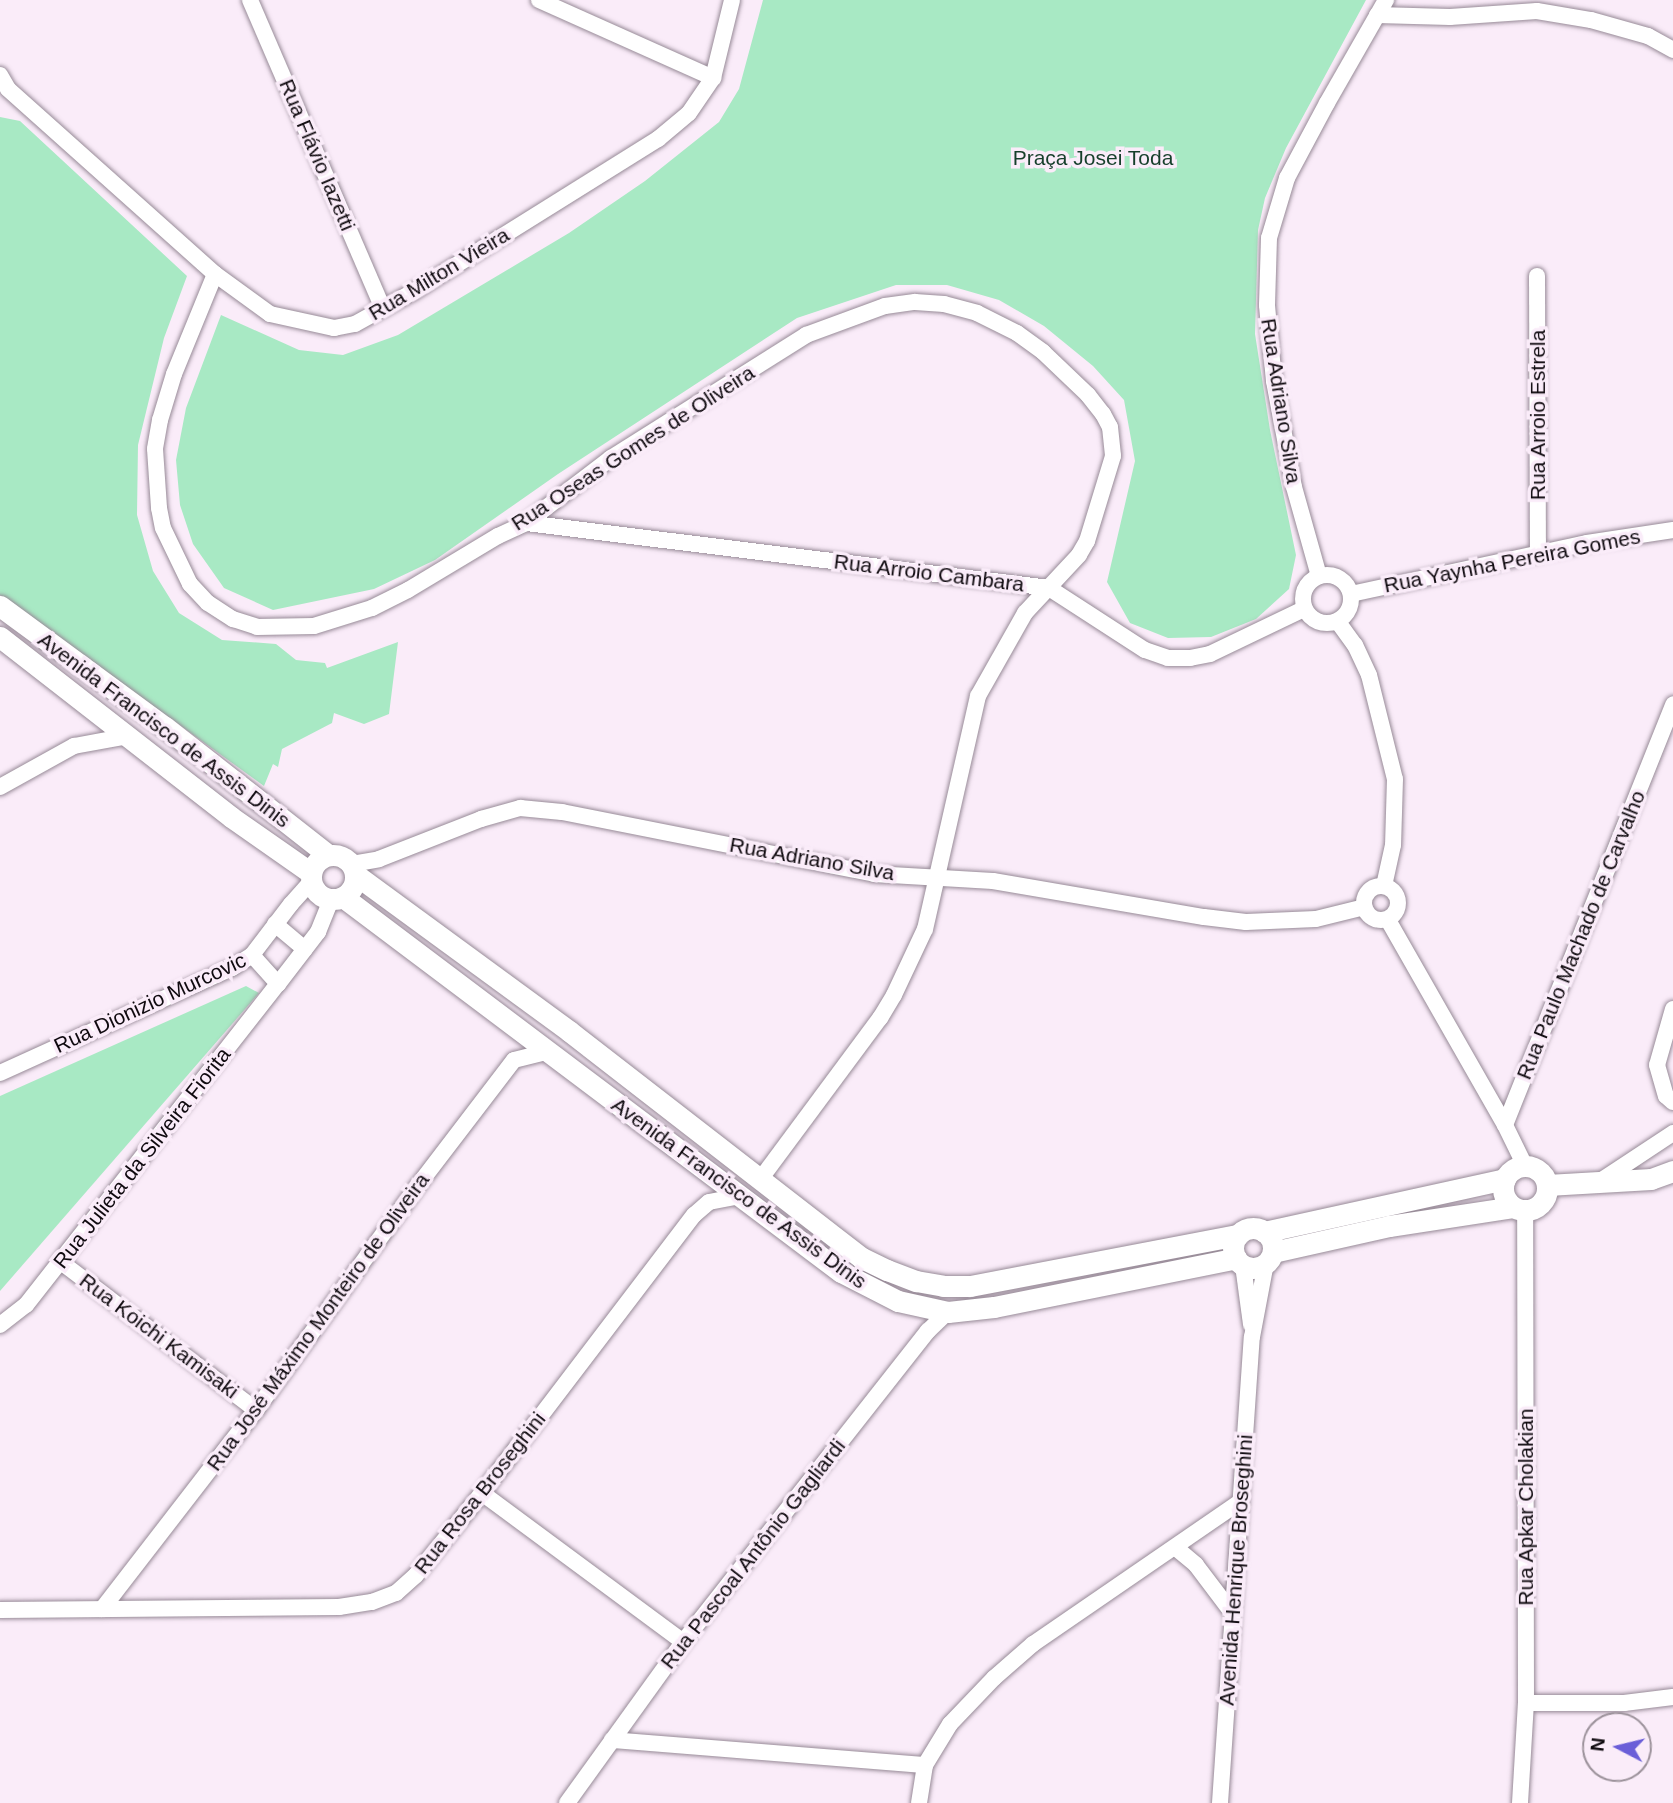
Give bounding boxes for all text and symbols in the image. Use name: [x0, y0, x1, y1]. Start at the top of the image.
street label: Rua Flávio Iazetti: [274, 75, 360, 235]
park label: Praça Josei Toda: [1012, 145, 1174, 171]
street label: Rua Milton Vieira: [364, 222, 514, 326]
street label: Rua Adriano Silva: [1255, 316, 1307, 486]
street label: Rua Arroio Estrela: [1525, 329, 1551, 501]
street label: Rua Oseas Gomes de Oliveira: [507, 360, 759, 536]
street label: Rua Yaynha Pereira Gomes: [1381, 524, 1643, 598]
street label: Rua Arroio Cambara: [832, 549, 1026, 597]
street label: Avenida Francisco de Assis Dinis: [33, 627, 295, 833]
street label: Rua Paulo Machado de Carvalho: [1511, 787, 1651, 1083]
street label: Rua Adriano Silva: [727, 832, 897, 886]
street label: Rua Dionizio Murcovic: [50, 947, 250, 1059]
street label: Rua Julieta da Silveira Fiorita: [48, 1043, 236, 1273]
street label: Avenida Francisco de Assis Dinis: [606, 1092, 872, 1294]
street label: Rua José Máximo Monteiro de Oliveira: [201, 1168, 435, 1476]
street label: Rua Koichi Kamisaki: [75, 1268, 243, 1404]
street label: Rua Rosa Broseghini: [409, 1407, 551, 1579]
street label: Rua Apkar Cholakian: [1513, 1408, 1539, 1606]
street label: Rua Pascoal Antônio Gagliardi: [655, 1434, 851, 1674]
street label: Avenida Henrique Broseghini: [1214, 1434, 1258, 1706]
north arrow: [1582, 1712, 1652, 1782]
text: N: [1586, 1737, 1609, 1753]

